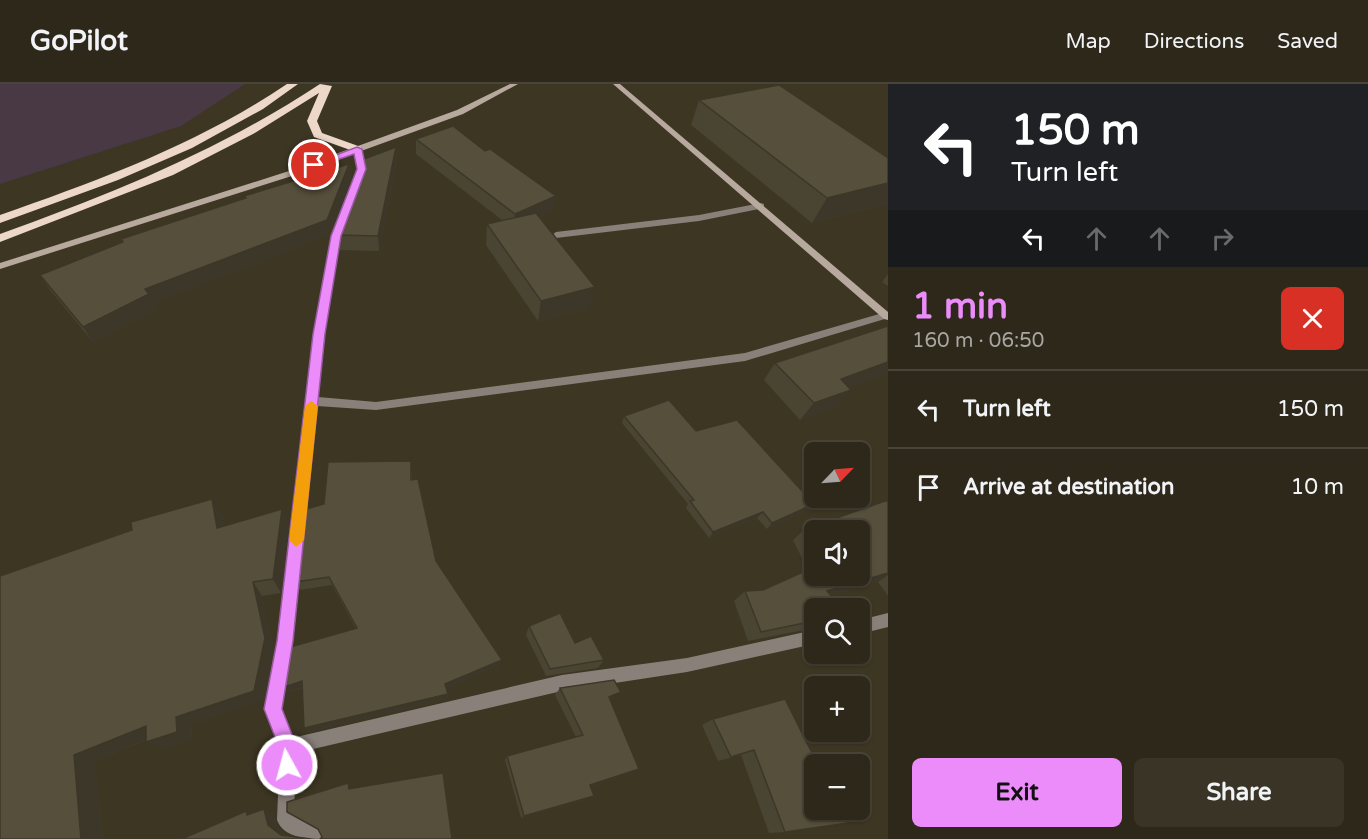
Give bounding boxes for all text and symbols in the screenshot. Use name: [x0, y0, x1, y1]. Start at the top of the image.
text: GoPilot: [30, 24, 128, 58]
text: Map: [1065, 29, 1111, 54]
text: Directions: [1144, 29, 1244, 54]
text: Saved: [1277, 29, 1338, 54]
text: 150 m: [1011, 105, 1140, 156]
icon: left: [912, 108, 990, 186]
pin: [288, 139, 339, 190]
icon: arrive: [297, 148, 330, 181]
text: Turn left: [1011, 156, 1118, 189]
icon: left: [1017, 222, 1050, 255]
icon: ahead: [1080, 222, 1113, 255]
icon: ahead: [1143, 222, 1176, 255]
icon: right: [1206, 222, 1239, 255]
text: 1 min: [912, 285, 1008, 328]
button: close: [1281, 287, 1344, 350]
text: 160 m · 06:50: [912, 329, 1044, 353]
icon: left: [912, 393, 945, 426]
text: Turn left: [963, 396, 1051, 422]
text: 150 m: [1277, 396, 1344, 422]
north arrow: [804, 442, 870, 508]
map controls: [804, 442, 870, 820]
icon: arrive: [912, 471, 945, 504]
text: Arrive at destination: [963, 474, 1174, 500]
text: 10 m: [1290, 474, 1344, 500]
button: sound: [804, 520, 870, 586]
button: search: [804, 598, 870, 664]
button: +: [804, 676, 870, 742]
position arrow: [255, 733, 319, 797]
button: −: [804, 754, 870, 820]
button: Exit: [912, 758, 1122, 827]
button: Share: [1134, 758, 1344, 827]

